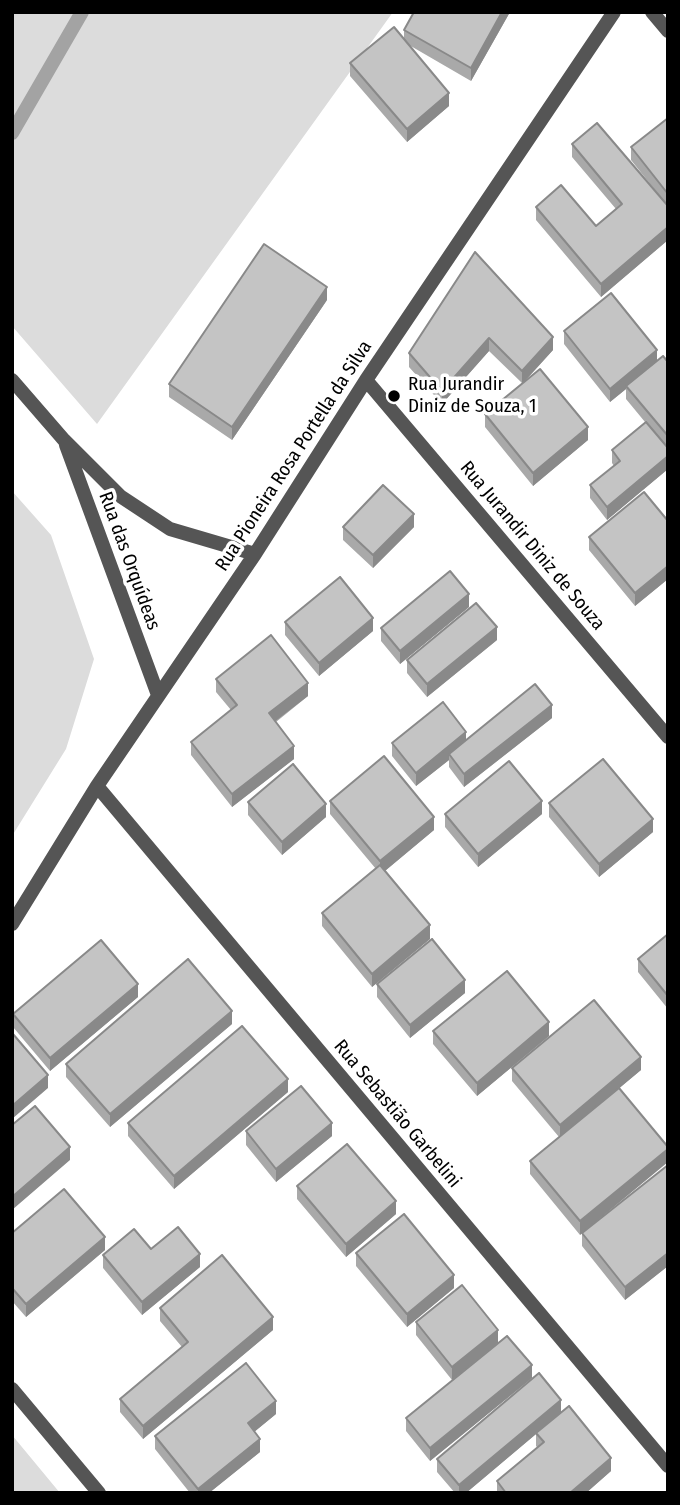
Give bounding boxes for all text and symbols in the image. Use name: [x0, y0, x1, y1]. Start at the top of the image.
street label: Rua Pioneira Rosa Portella da Silva: [211, 337, 377, 575]
place label: Rua Jurandir Diniz de Souza, 1: [408, 374, 536, 418]
marker: Rua Jurandir Diniz de Souza, 1: [386, 388, 402, 404]
street label: Rua Jurandir Diniz de Souza: [455, 457, 609, 635]
street label: Rua das Orquídeas: [93, 489, 165, 633]
street label: Rua Sebastião Garbelini: [329, 1036, 465, 1192]

